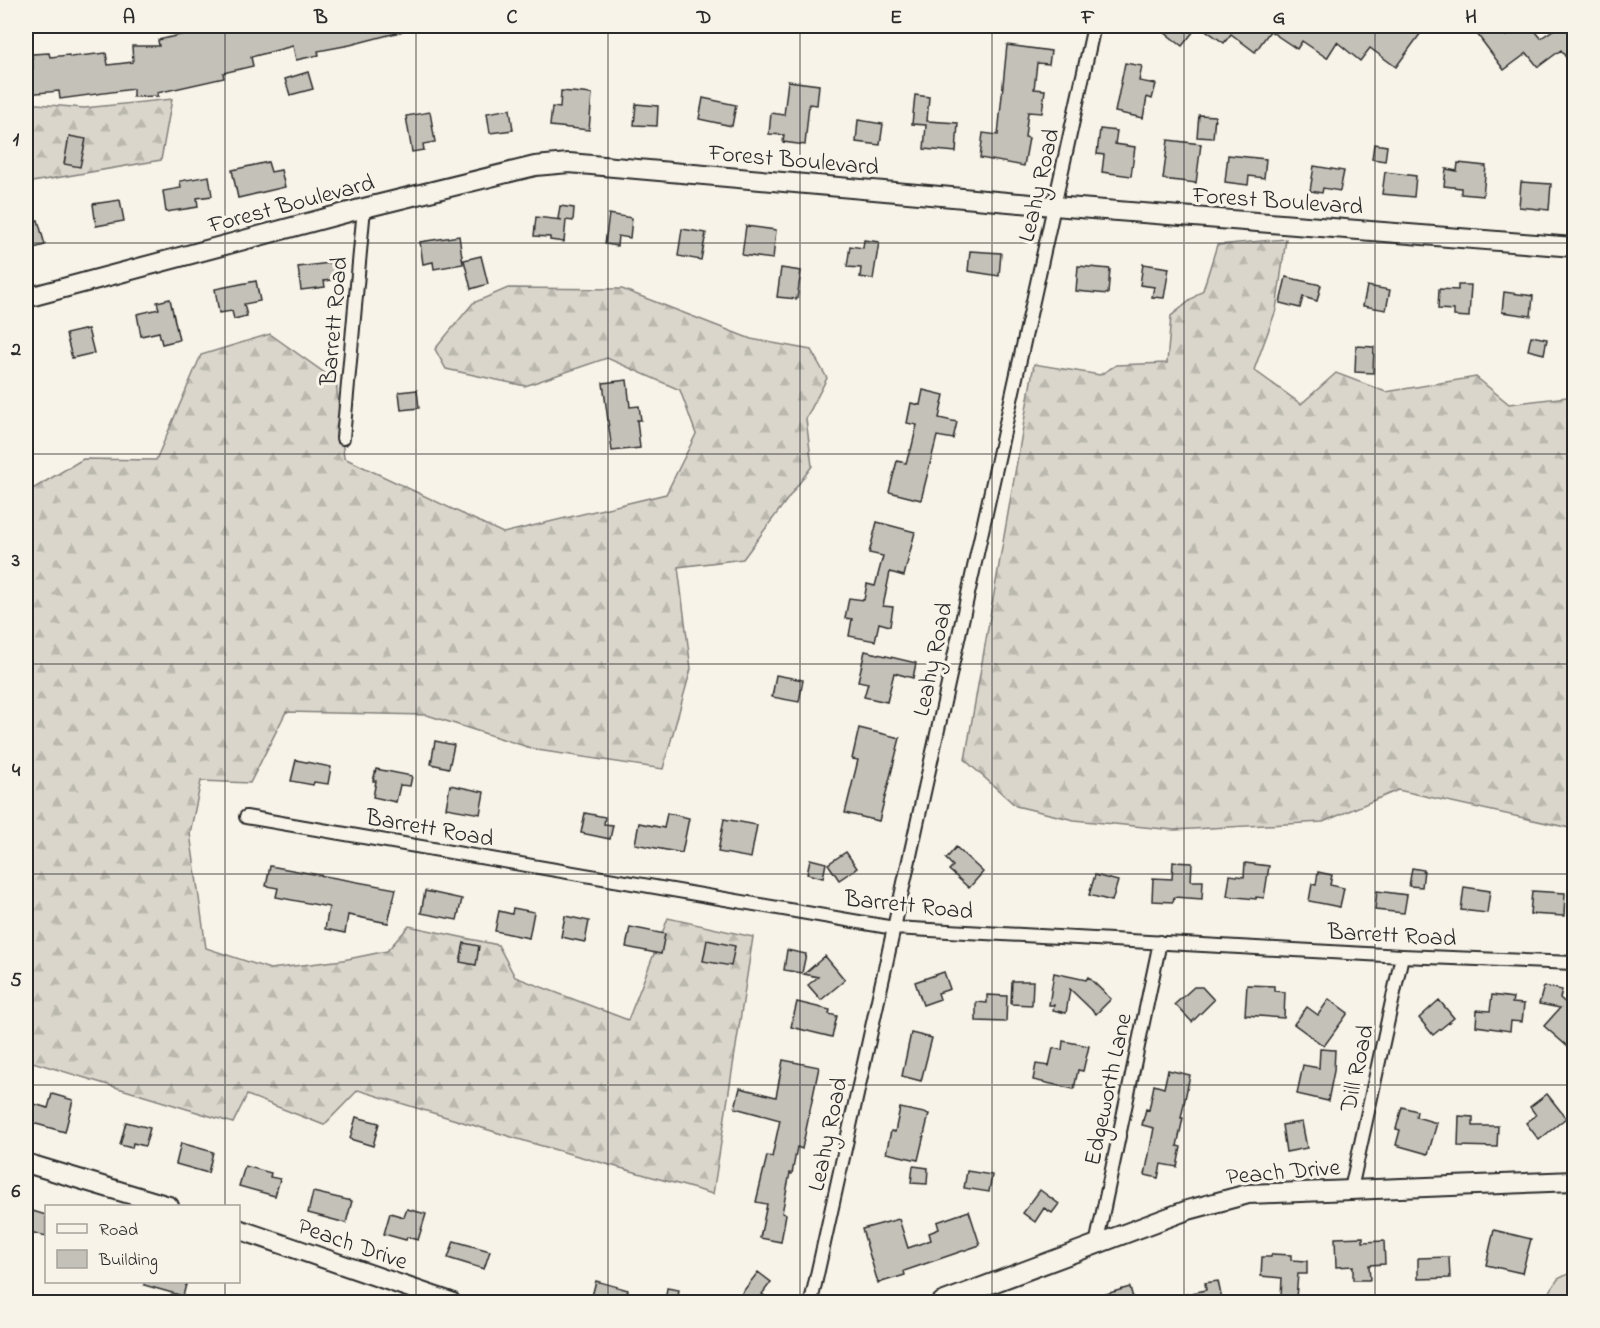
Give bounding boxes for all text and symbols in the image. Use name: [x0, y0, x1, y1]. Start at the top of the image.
text: A: [123, 4, 135, 33]
text: B: [313, 4, 328, 33]
text: C: [507, 4, 518, 33]
text: D: [696, 4, 711, 33]
text: E: [890, 4, 902, 33]
text: F: [1081, 4, 1095, 33]
text: G: [1273, 4, 1286, 33]
text: H: [1465, 4, 1477, 33]
street label: Leahy Road: [1010, 125, 1072, 246]
text: 1: [13, 126, 20, 155]
street label: Forest Boulevard: [706, 137, 881, 186]
street label: Forest Boulevard: [204, 166, 379, 245]
street label: Forest Boulevard: [1191, 179, 1365, 226]
street label: Barrett Road: [312, 255, 359, 388]
text: 2: [10, 336, 21, 365]
text: 3: [11, 547, 20, 576]
street label: Leahy Road: [905, 599, 965, 720]
text: 4: [12, 757, 21, 786]
street label: Barrett Road: [362, 801, 497, 858]
street label: Barrett Road: [842, 882, 975, 931]
street label: Barrett Road: [1326, 916, 1458, 957]
text: 5: [10, 967, 22, 996]
street label: Edgeworth Lane: [1076, 1010, 1143, 1169]
street label: Dill Road: [1332, 1021, 1385, 1116]
street label: Leahy Road: [800, 1074, 860, 1195]
street label: Peach Drive: [1225, 1151, 1342, 1196]
text: 6: [12, 1178, 21, 1207]
legend: [45, 1205, 240, 1283]
street label: Peach Drive: [292, 1210, 412, 1281]
text: Road: [99, 1218, 138, 1244]
text: Building: [98, 1248, 158, 1275]

